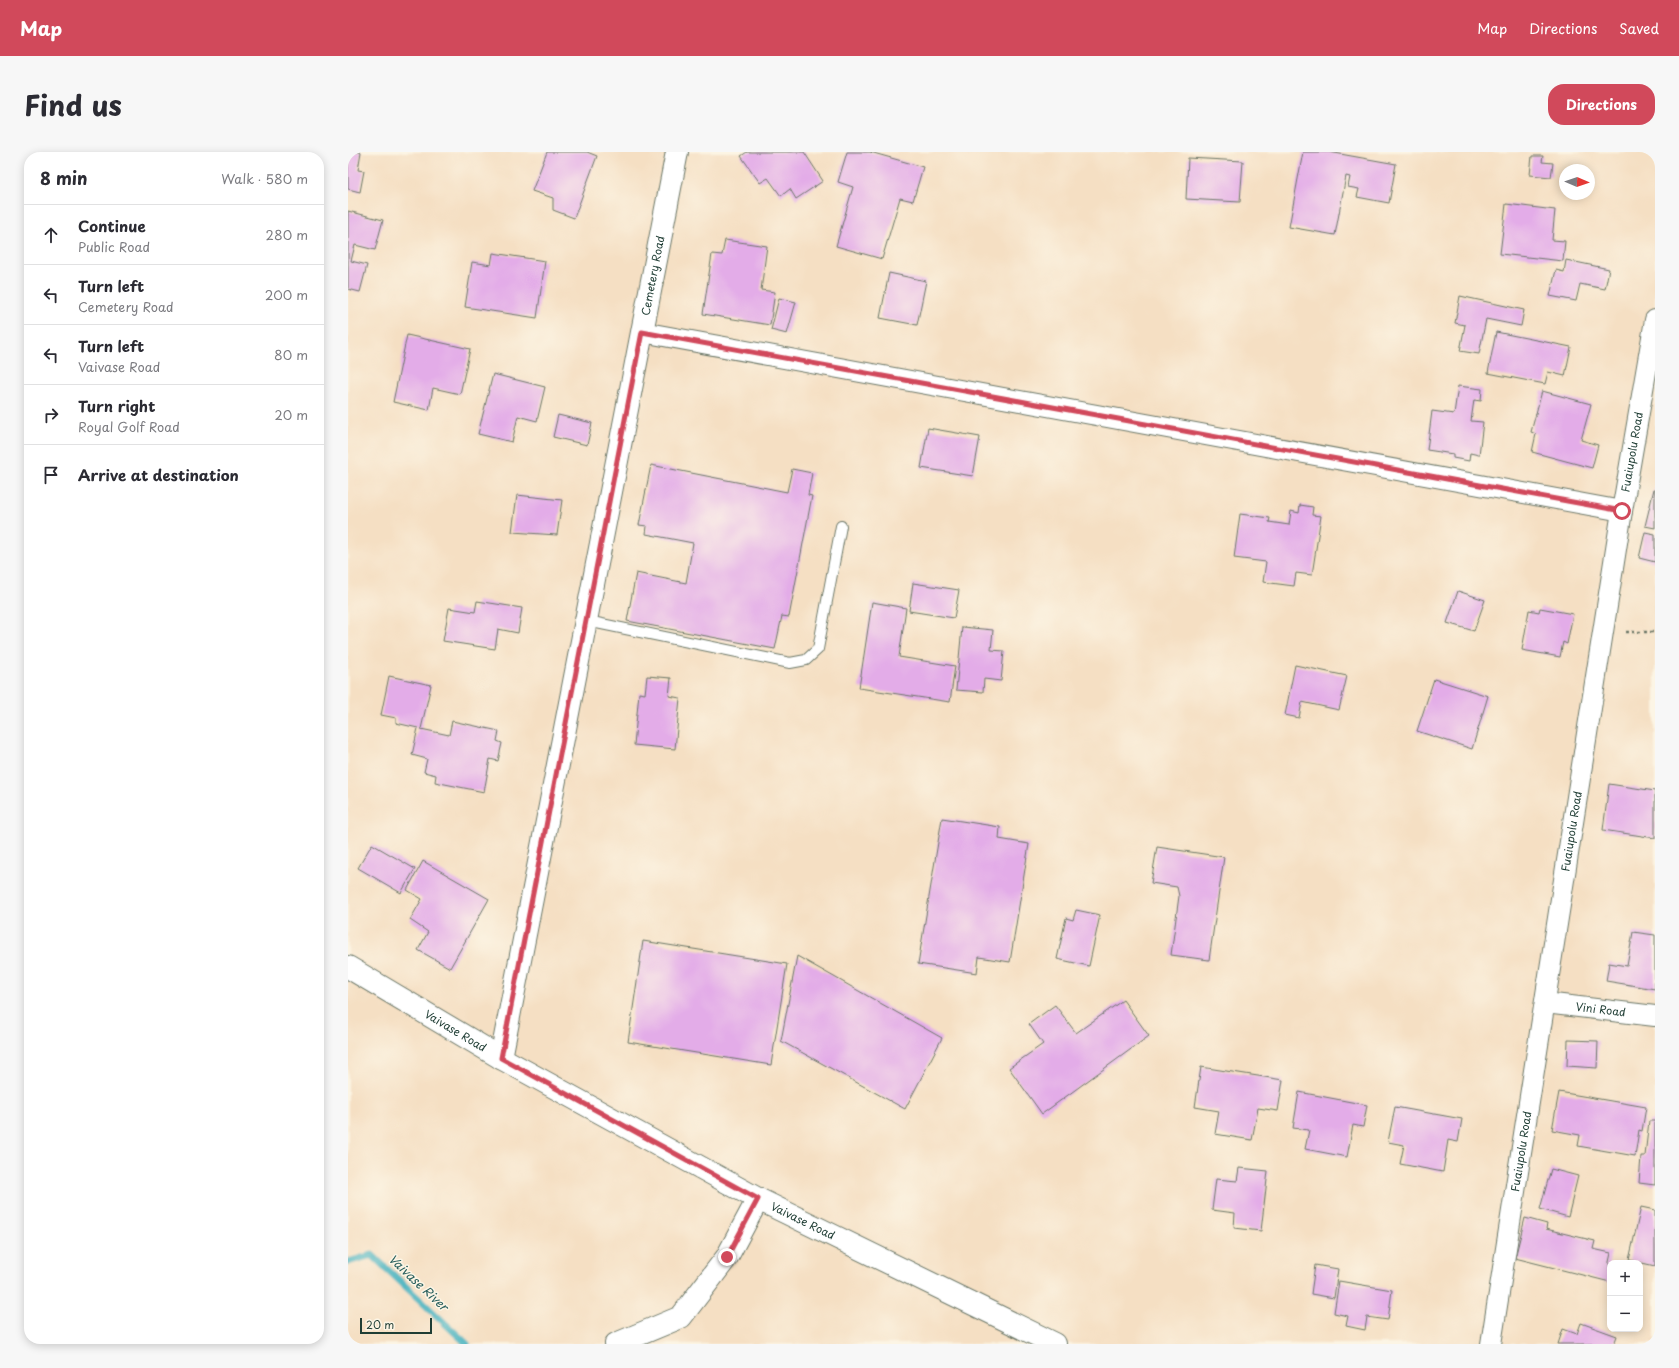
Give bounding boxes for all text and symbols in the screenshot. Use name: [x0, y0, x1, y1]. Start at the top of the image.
text: Map: [20, 14, 62, 42]
text: Map: [1477, 18, 1507, 39]
text: Directions: [1529, 18, 1597, 39]
text: Saved: [1619, 18, 1659, 39]
text: Find us: [24, 83, 122, 126]
button: Directions: [1548, 84, 1655, 125]
north arrow: [1559, 164, 1595, 200]
text: 8 min: [40, 165, 88, 191]
text: Walk · 580 m: [221, 169, 308, 188]
text: Continue: [78, 214, 146, 237]
icon: ahead: [40, 224, 62, 246]
text: 280 m: [266, 225, 308, 244]
street label: Cemetery Road: [636, 234, 669, 317]
text: Public Road: [78, 237, 150, 256]
text: Turn left: [78, 274, 144, 297]
icon: left: [40, 284, 62, 306]
text: 200 m: [265, 285, 308, 304]
text: Cemetery Road: [78, 297, 174, 316]
text: Turn left: [78, 334, 144, 357]
icon: left: [40, 344, 62, 366]
text: 80 m: [274, 345, 308, 364]
text: Vaivase Road: [78, 357, 160, 376]
text: Turn right: [78, 394, 155, 417]
icon: right: [40, 404, 62, 426]
text: 20 m: [274, 405, 308, 424]
street label: Fuaiupolu Road: [1616, 411, 1647, 494]
text: Royal Golf Road: [78, 417, 180, 436]
text: Arrive at destination: [78, 463, 239, 486]
icon: arrive: [40, 464, 62, 486]
route start: [1613, 502, 1631, 520]
street label: Fuaiupolu Road: [1556, 790, 1586, 873]
street label: Vini Road: [1575, 998, 1627, 1020]
street label: Vaivase Road: [421, 1005, 490, 1056]
street label: Fuaiupolu Road: [1506, 1110, 1536, 1193]
street label: Vaivase Road: [768, 1197, 838, 1243]
route end: [718, 1248, 736, 1266]
water label: Vaivase River: [385, 1250, 454, 1316]
map controls: [1607, 1260, 1643, 1332]
button: +: [1607, 1260, 1643, 1296]
button: −: [1607, 1296, 1643, 1332]
scale bar: [360, 1316, 432, 1335]
text: 20 m: [366, 1316, 394, 1333]

